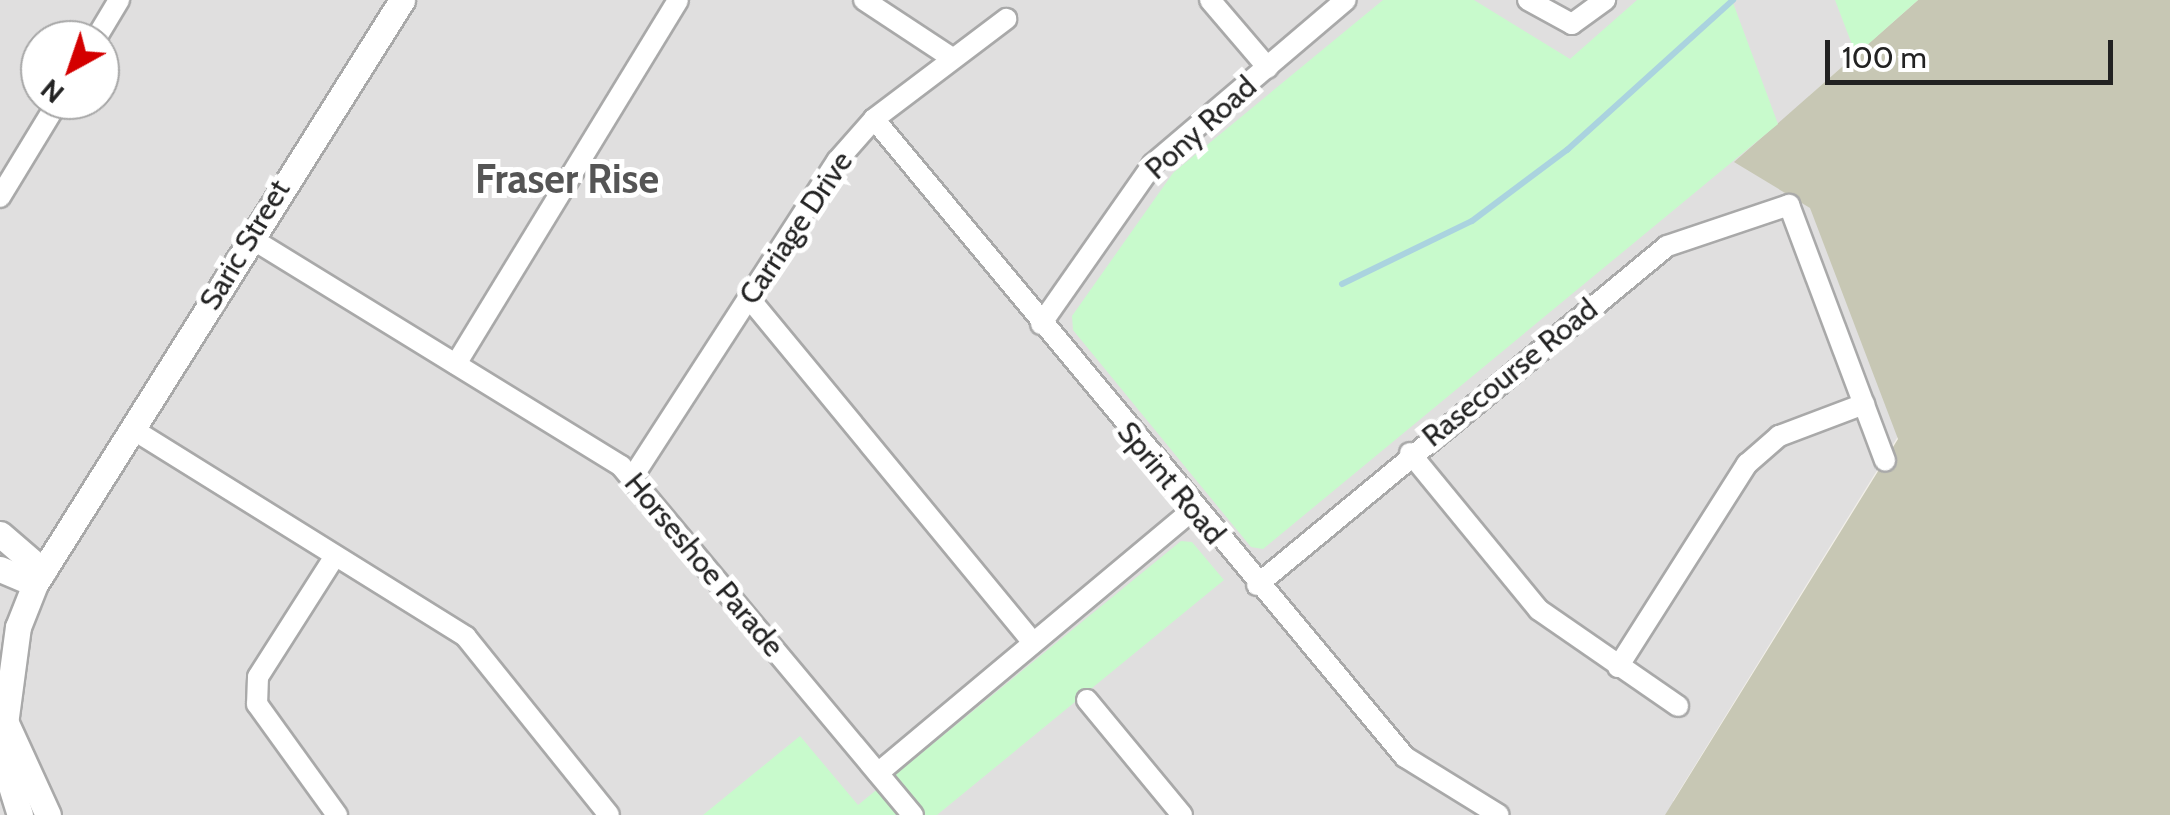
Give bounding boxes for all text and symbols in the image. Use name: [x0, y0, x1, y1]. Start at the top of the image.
north arrow: [20, 20, 120, 120]
scale bar: [1830, 20, 2118, 82]
text: 100 m: [1842, 39, 1927, 76]
street label: Pony Road: [1138, 69, 1264, 187]
text: N: [33, 72, 71, 111]
street label: Carriage Drive: [732, 145, 860, 311]
district label: Fraser Rise: [475, 155, 659, 203]
street label: Saric Street: [192, 173, 298, 317]
street label: Rasecourse Road: [1415, 291, 1605, 455]
street label: Sprint Road: [1110, 415, 1232, 551]
street label: Horseshoe Parade: [617, 466, 791, 664]

